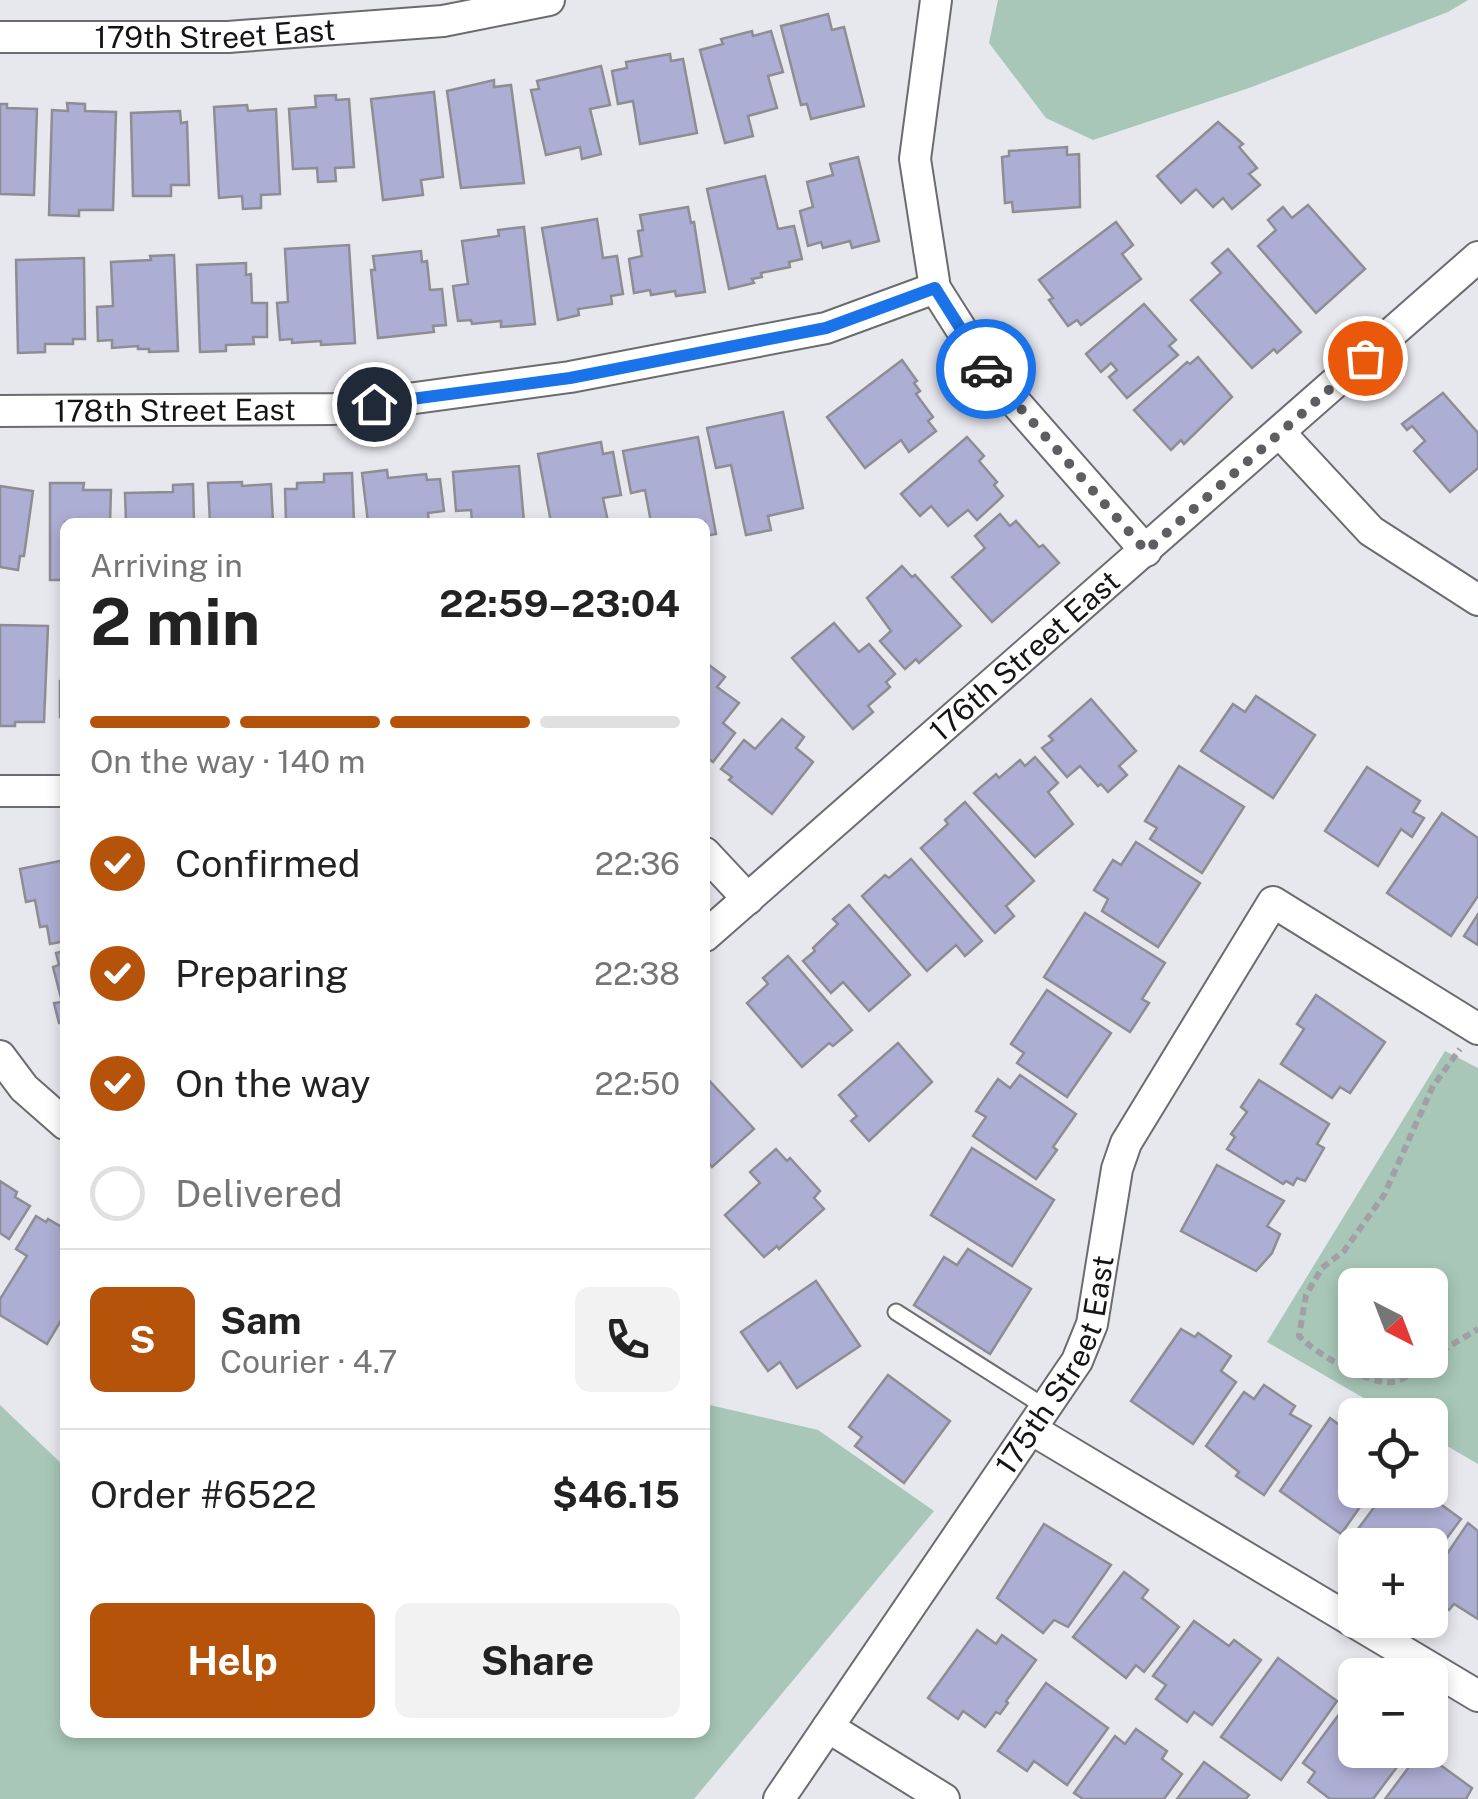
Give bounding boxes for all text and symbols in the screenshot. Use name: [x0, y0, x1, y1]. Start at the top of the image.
street label: 179th Street East: [94, 11, 337, 55]
pin: [1323, 316, 1408, 401]
courier: [936, 319, 1036, 419]
icon: bag: [1338, 331, 1393, 386]
icon: car: [959, 342, 1014, 397]
pin: [332, 362, 417, 447]
icon: home: [347, 377, 402, 432]
street label: 178th Street East: [54, 391, 296, 429]
text: Arriving in: [90, 547, 243, 584]
street label: 176th Street East: [922, 562, 1127, 749]
text: 22:59–23:04: [439, 581, 680, 626]
text: 2 min: [90, 583, 260, 660]
text: On the way · 140 m: [90, 743, 366, 780]
icon: check: [90, 836, 145, 891]
text: Confirmed: [175, 841, 360, 886]
text: 22:36: [595, 845, 680, 882]
icon: check: [90, 946, 145, 1001]
text: Preparing: [175, 951, 349, 996]
text: 22:38: [594, 955, 680, 992]
icon: check: [90, 1056, 145, 1111]
text: On the way: [175, 1061, 371, 1106]
text: 22:50: [595, 1065, 680, 1102]
text: Delivered: [175, 1171, 343, 1216]
street label: 175th Street East: [987, 1253, 1121, 1481]
north arrow: [1338, 1268, 1448, 1378]
map controls: [1338, 1268, 1448, 1768]
button: phone: [575, 1287, 680, 1392]
text: Sam: [220, 1298, 302, 1343]
text: S: [129, 1317, 156, 1362]
text: Courier · 4.7: [220, 1343, 397, 1380]
button: locate: [1338, 1398, 1448, 1508]
text: Order #6522: [90, 1472, 317, 1517]
text: $46.15: [552, 1472, 680, 1517]
button: +: [1338, 1528, 1448, 1638]
button: Help: [90, 1603, 375, 1718]
button: Share: [395, 1603, 680, 1718]
button: −: [1338, 1658, 1448, 1768]

